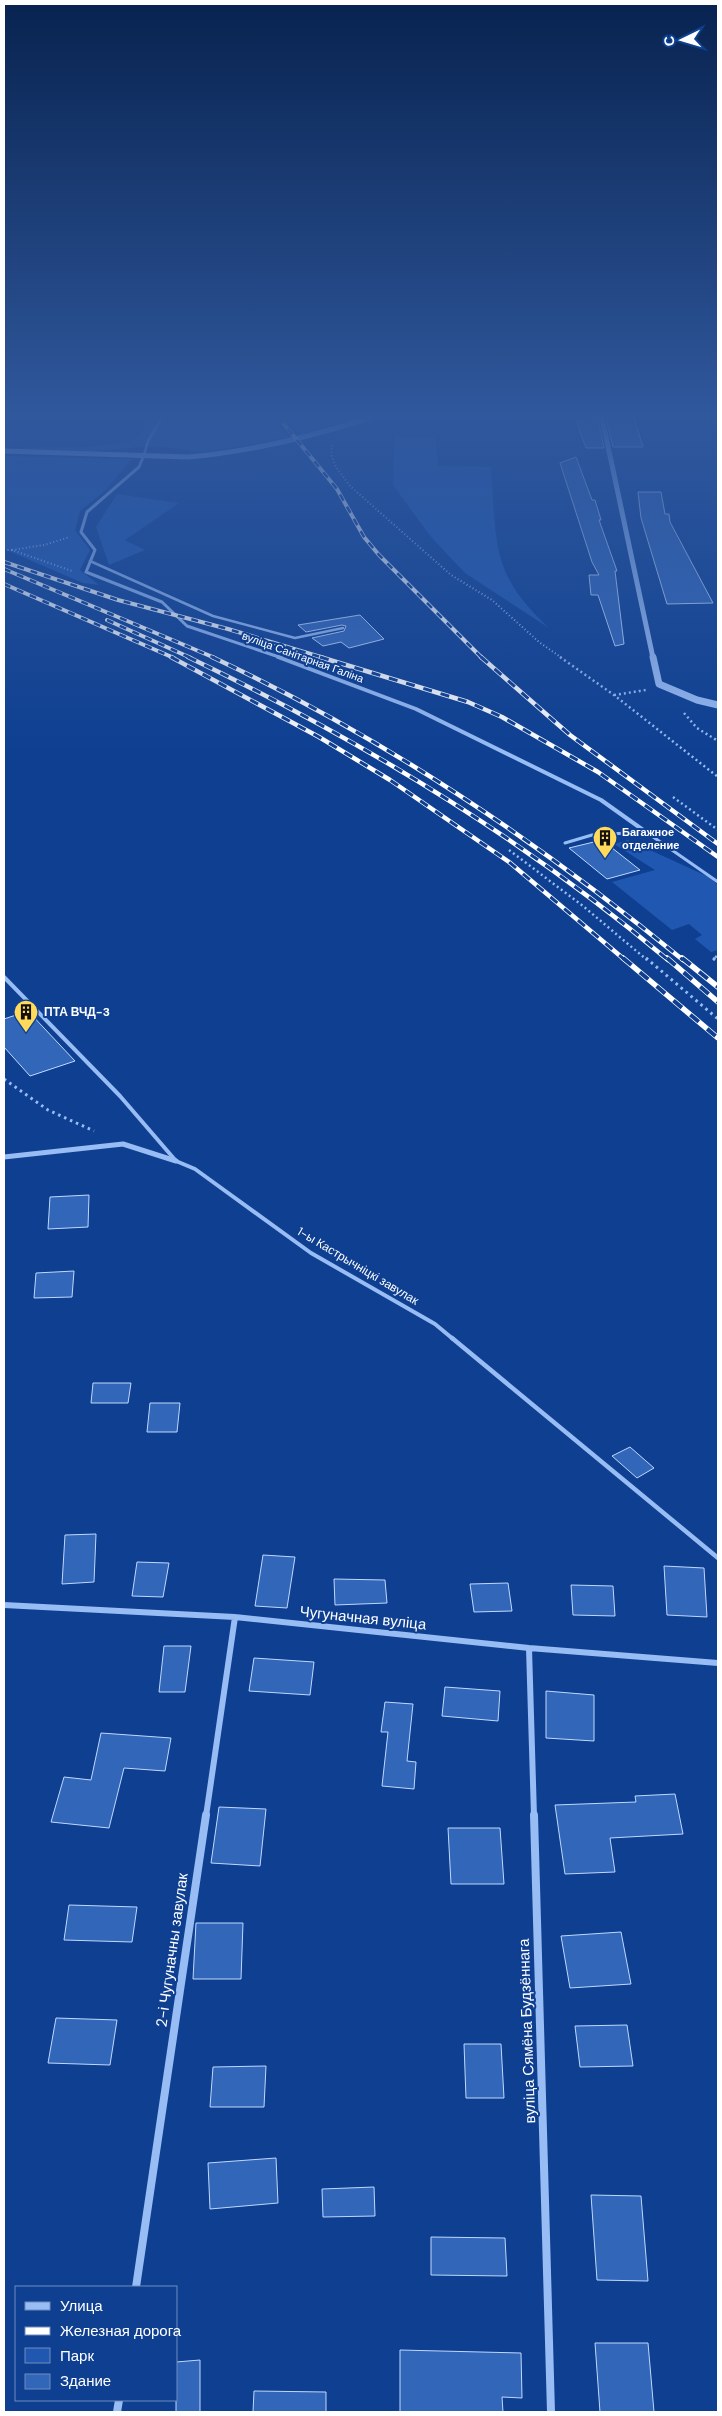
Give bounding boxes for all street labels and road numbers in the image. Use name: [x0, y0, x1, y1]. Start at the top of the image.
street label: вуліца Санітарная Галіна: [240, 628, 367, 686]
street label: 1-ы Кастрычніцкі завулак: [294, 1223, 422, 1309]
street label: Чугуначная вуліца: [299, 1601, 428, 1635]
street label: 2-і Чугуначны завулак: [151, 1871, 193, 2028]
street label: вуліца Сямёна Будзённага: [514, 1938, 540, 2124]

